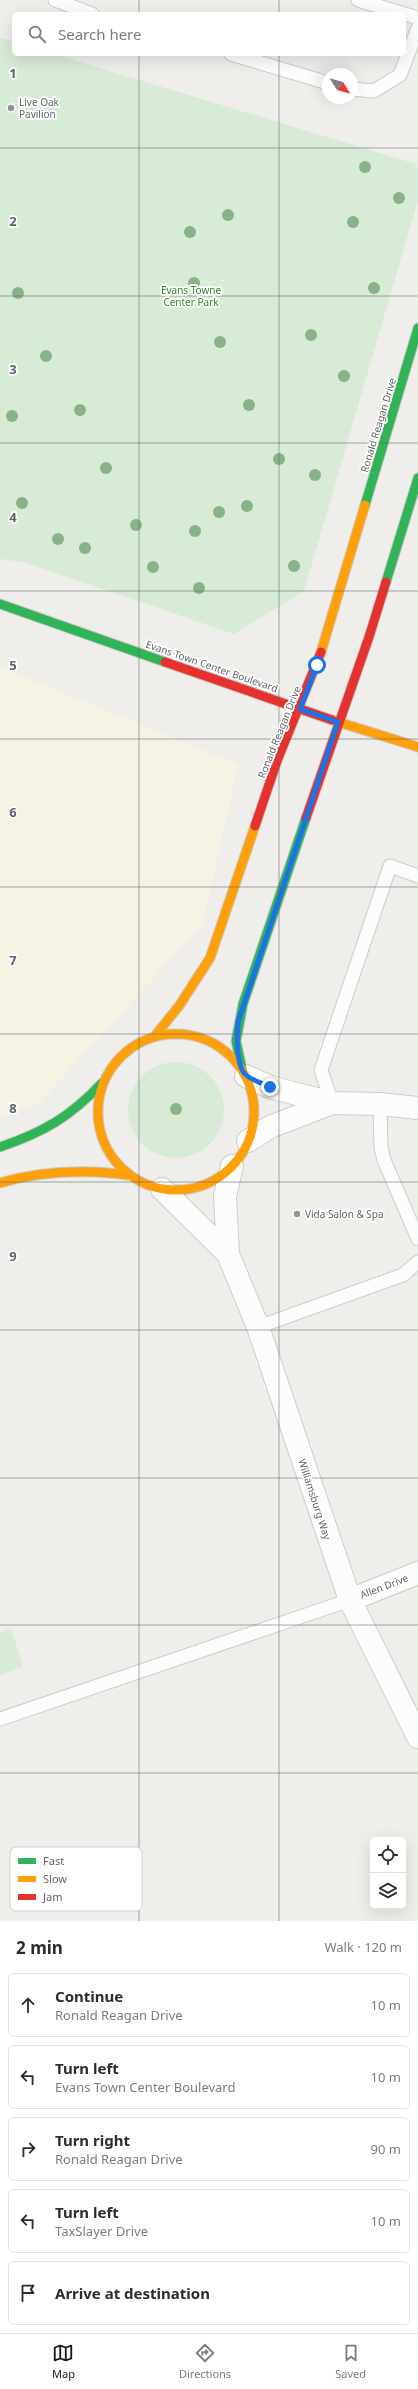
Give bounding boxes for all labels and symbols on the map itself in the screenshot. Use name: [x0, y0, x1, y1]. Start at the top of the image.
text: 1: [9, 64, 17, 82]
north arrow: [322, 68, 358, 104]
place label: Live Oak Pavilion: [19, 95, 60, 121]
marker: Live Oak Pavilion: [6, 103, 16, 113]
text: 2: [9, 212, 17, 230]
park label: Evans Towne Center Park: [161, 283, 221, 309]
text: 3: [9, 360, 17, 378]
street label: Ronald Reagan Drive: [357, 376, 399, 474]
text: 4: [9, 508, 17, 526]
street label: Evans Town Center Boulevard: [144, 637, 280, 695]
text: 5: [9, 656, 17, 674]
route start: [308, 656, 326, 674]
street label: Ronald Reagan Drive: [254, 684, 304, 780]
text: 6: [9, 803, 17, 821]
text: 7: [9, 951, 17, 969]
route end: [261, 1078, 279, 1096]
text: 8: [9, 1099, 17, 1117]
place label: Vida Salon & Spa: [305, 1207, 384, 1221]
marker: Vida Salon & Spa: [292, 1209, 302, 1219]
text: 9: [9, 1247, 17, 1265]
street label: Williamsburg Way: [295, 1457, 335, 1542]
street label: Allen Drive: [358, 1570, 411, 1602]
legend: [10, 1847, 142, 1911]
text: Fast: [43, 1853, 64, 1868]
text: Slow: [43, 1871, 67, 1886]
text: Jam: [42, 1889, 62, 1904]

